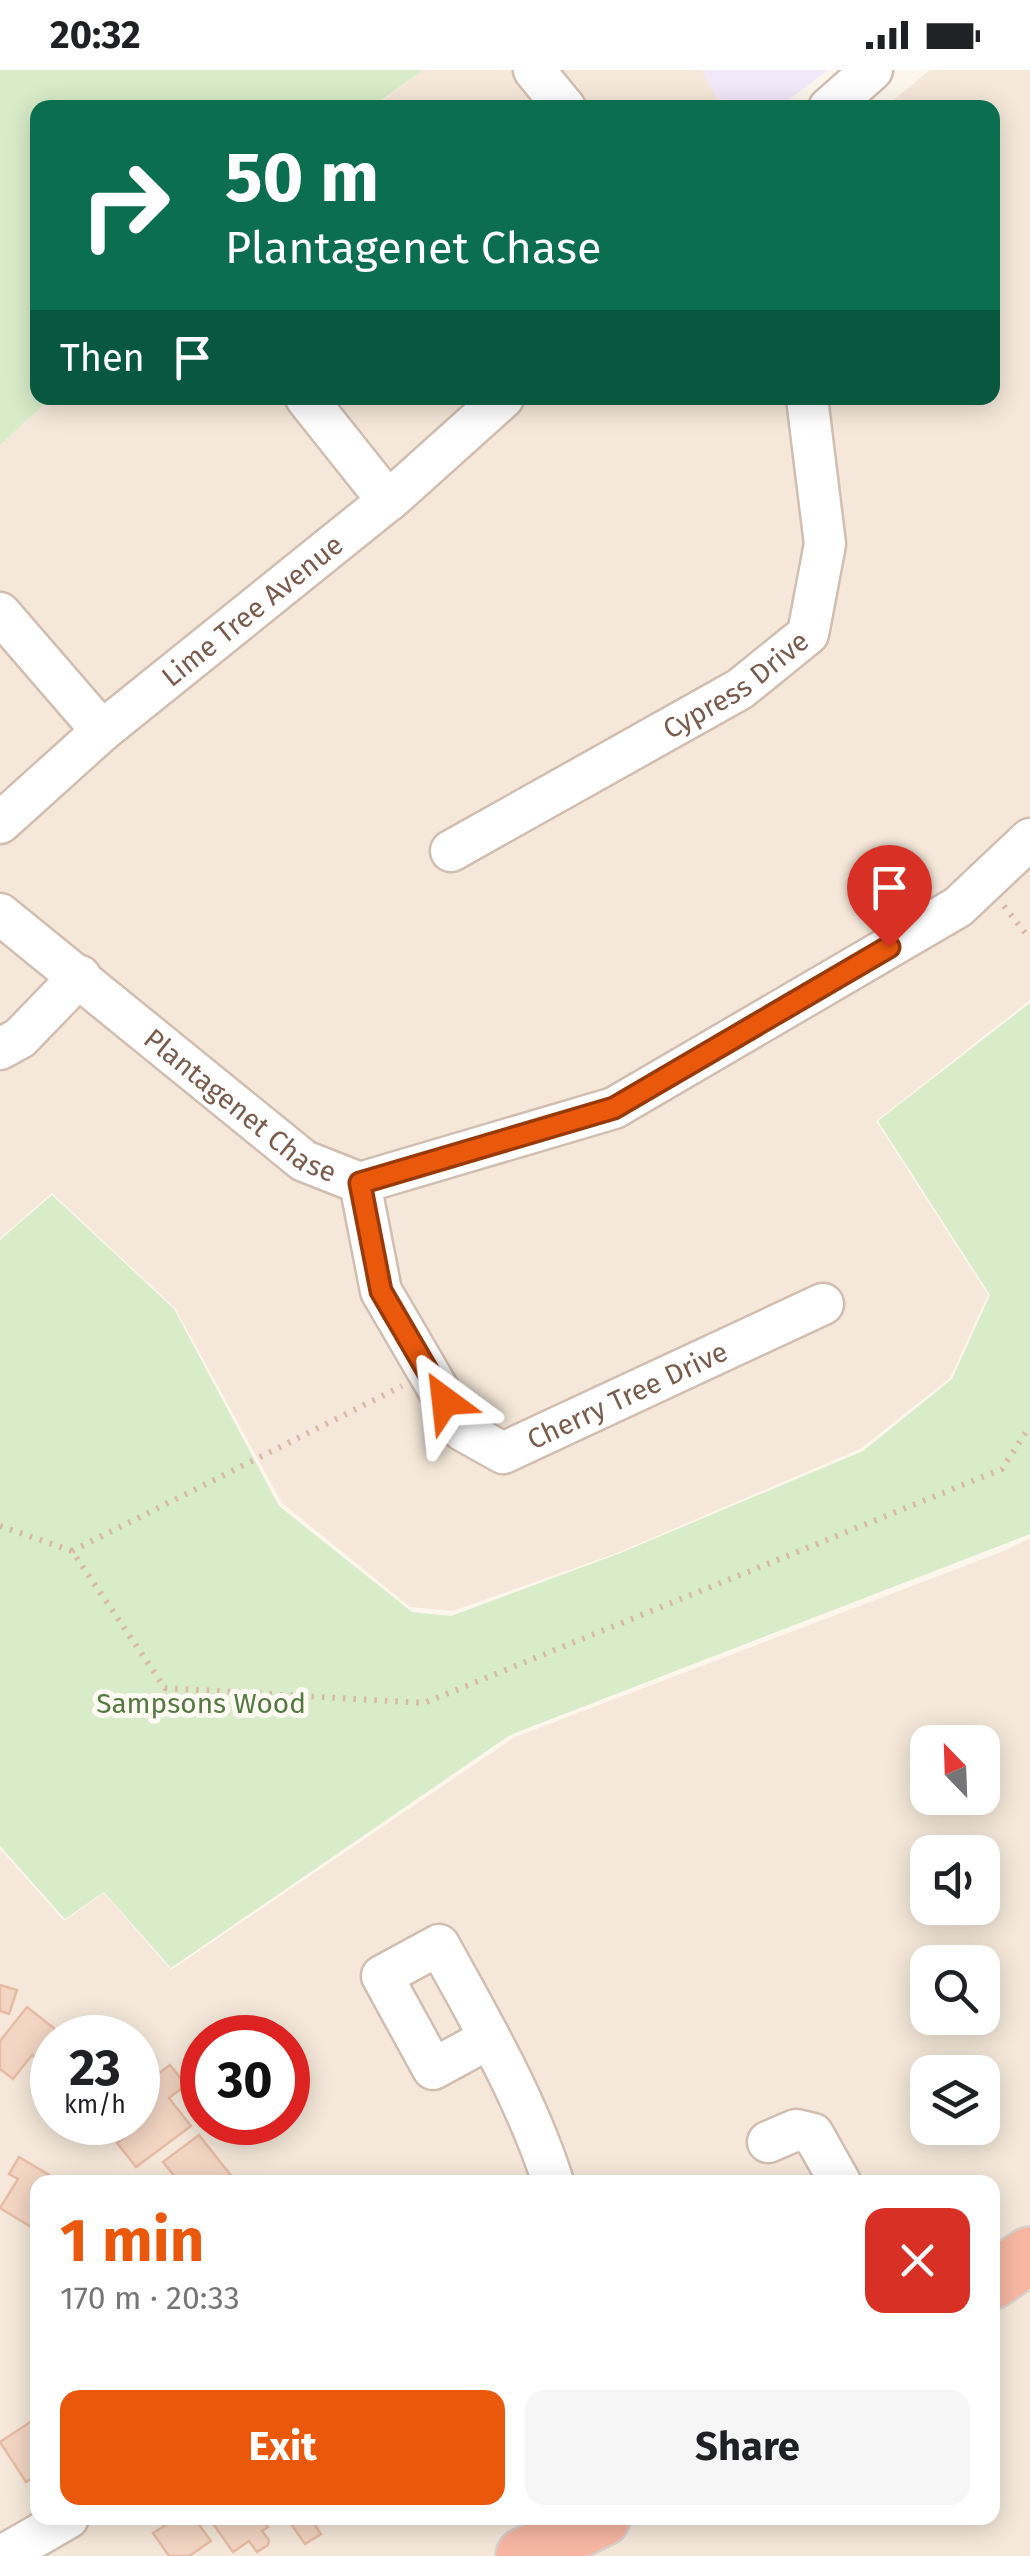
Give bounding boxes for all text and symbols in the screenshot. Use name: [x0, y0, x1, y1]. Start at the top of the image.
text: 20:32: [50, 12, 141, 58]
text: 50 m: [225, 136, 379, 220]
icon: right: [60, 140, 190, 270]
text: Plantagenet Chase: [225, 221, 601, 275]
icon: arrive: [165, 330, 220, 385]
text: Then: [60, 335, 145, 381]
street label: Lime Tree Avenue: [155, 527, 349, 693]
street label: Cypress Drive: [657, 624, 815, 745]
pin: [847, 845, 932, 948]
icon: arrive: [862, 860, 917, 915]
street label: Plantagenet Chase: [138, 1022, 341, 1189]
street label: Cherry Tree Drive: [522, 1334, 733, 1456]
position arrow: [393, 1349, 497, 1453]
park label: Sampsons Wood: [96, 1687, 306, 1720]
north arrow: [910, 1725, 1000, 1815]
map controls: [910, 1725, 1000, 2145]
button: sound: [910, 1835, 1000, 1925]
button: search: [910, 1945, 1000, 2035]
speed limit sign: 30: [180, 2015, 310, 2145]
text: 23: [69, 2038, 121, 2098]
button: layers: [910, 2055, 1000, 2145]
text: km/h: [64, 2090, 126, 2120]
text: 1 min: [60, 2205, 204, 2277]
button: close: [865, 2208, 970, 2313]
text: 170 m · 20:33: [60, 2279, 240, 2317]
button: Exit: [60, 2390, 505, 2505]
button: Share: [525, 2390, 970, 2505]

